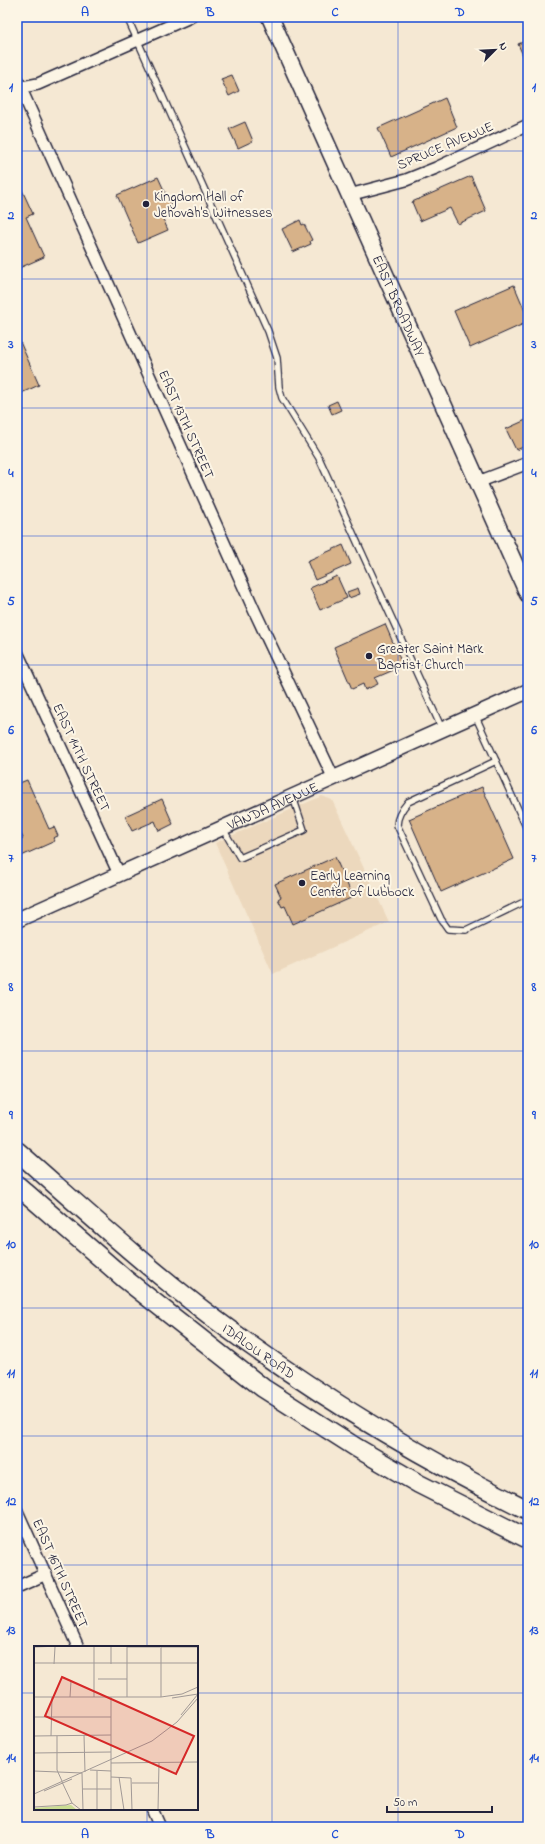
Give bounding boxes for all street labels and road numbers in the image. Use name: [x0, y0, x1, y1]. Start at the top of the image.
street label: SPRUCE AVENUE: [394, 117, 497, 176]
street label: EAST BROADWAY: [366, 252, 430, 361]
street label: EAST 13TH STREET: [152, 367, 219, 482]
street label: EAST 14TH STREET: [46, 700, 115, 815]
street label: VANDA AVENUE: [223, 777, 322, 837]
street label: IDALOU ROAD: [217, 1319, 299, 1385]
street label: EAST 16TH STREET: [26, 1516, 93, 1632]

